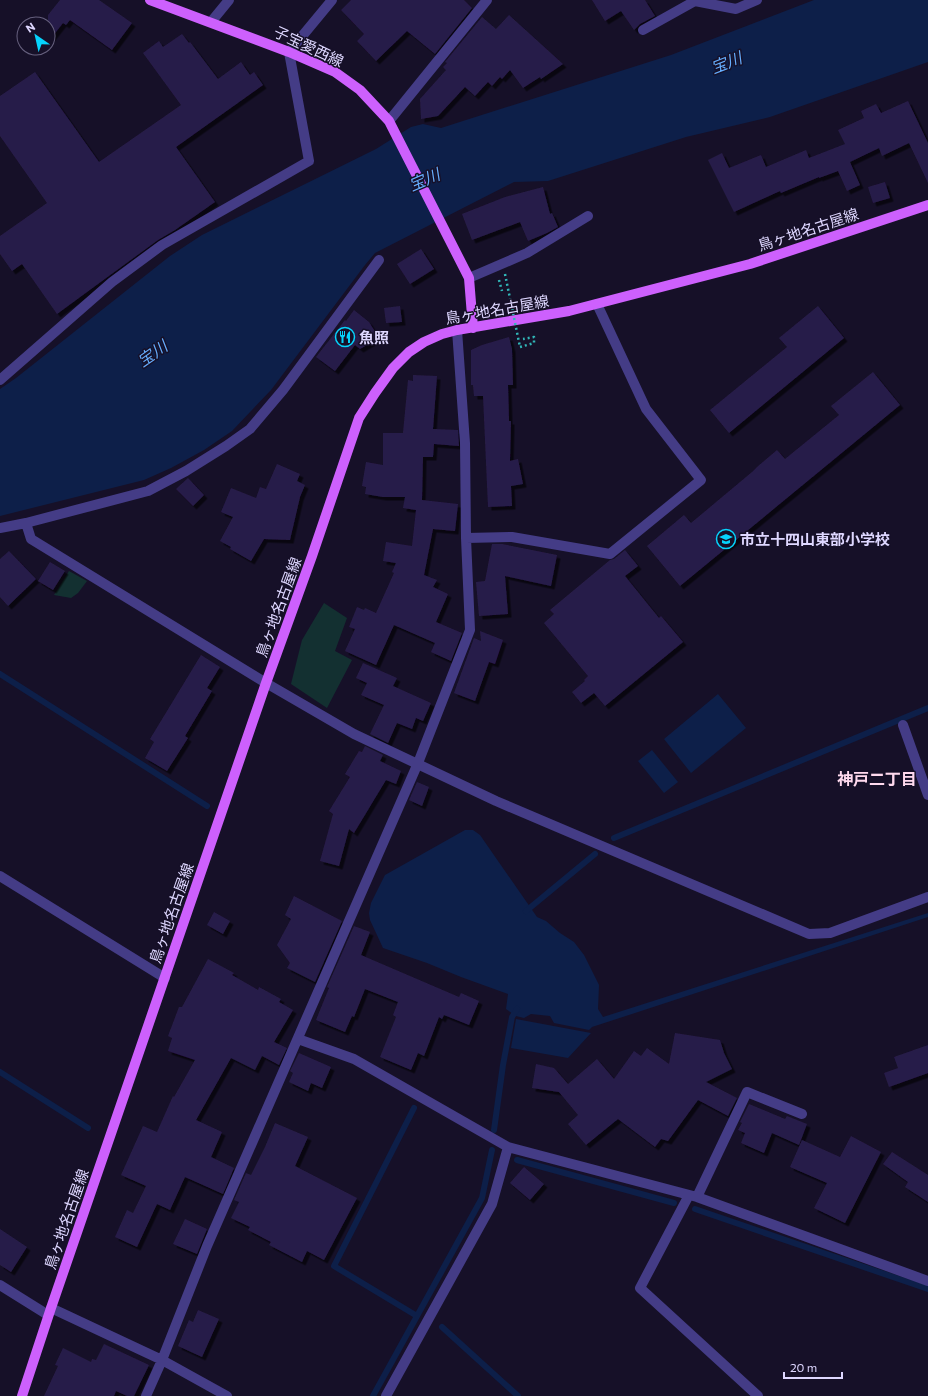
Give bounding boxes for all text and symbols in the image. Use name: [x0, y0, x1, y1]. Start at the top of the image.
north arrow: [16, 16, 56, 56]
text: N: [23, 20, 37, 35]
street label: 子宝愛西線: [271, 22, 347, 70]
water label: 宝川: [708, 47, 746, 77]
water label: 宝川: [406, 163, 444, 194]
street label: 鳥ヶ地名古屋線: [755, 204, 861, 254]
street label: 鳥ヶ地名古屋線: [444, 291, 550, 327]
restaurant icon: 魚照: [334, 326, 356, 348]
place label: 魚照: [359, 328, 389, 346]
water label: 宝川: [133, 335, 172, 370]
school or university icon: 市立十四山東部小学校: [715, 528, 737, 550]
place label: 市立十四山東部小学校: [740, 530, 890, 548]
street label: 鳥ヶ地名古屋線: [252, 555, 304, 659]
district label: 神戸二丁目: [837, 769, 917, 788]
street label: 鳥ヶ地名古屋線: [145, 860, 197, 966]
street label: 鳥ヶ地名古屋線: [40, 1166, 92, 1272]
scale bar: [784, 1354, 842, 1380]
text: 20 m: [790, 1360, 817, 1374]

